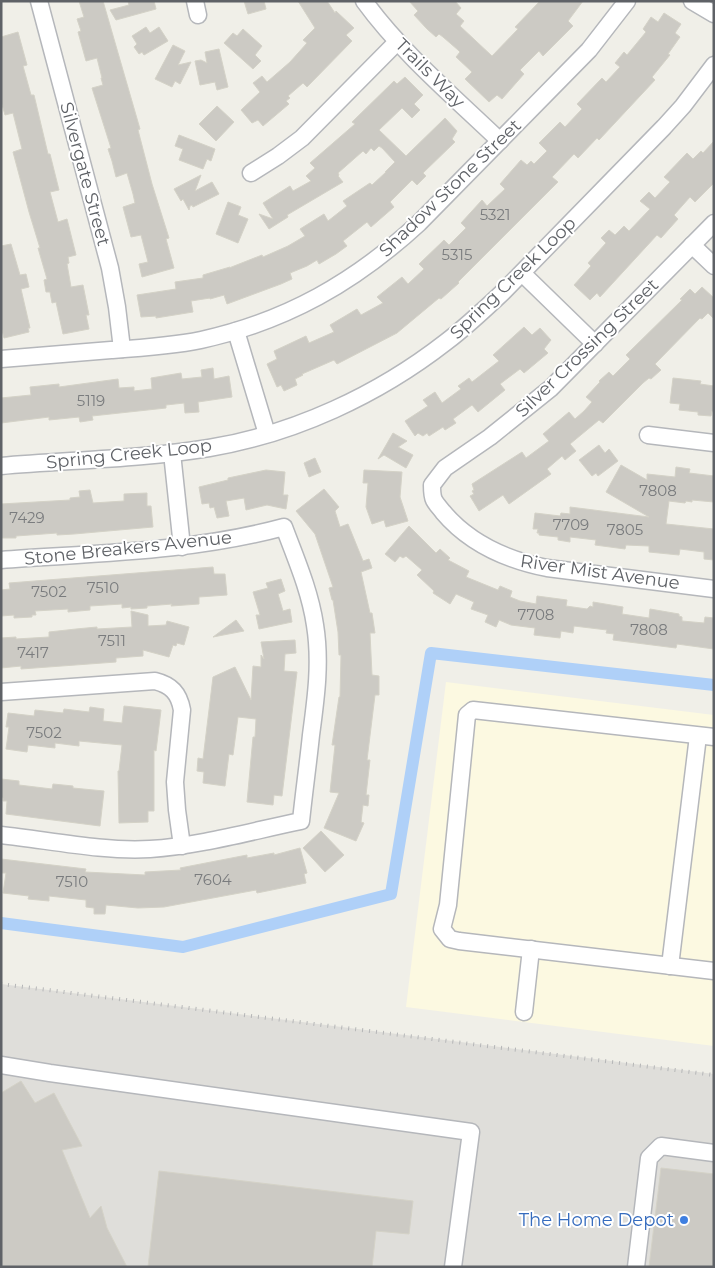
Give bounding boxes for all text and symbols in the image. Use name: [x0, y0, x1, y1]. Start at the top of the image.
street label: Trails Way: [391, 34, 470, 113]
street label: Silvergate Street: [55, 100, 115, 248]
street label: Shadow Stone Street: [374, 114, 526, 262]
house number: 5321: [480, 205, 510, 224]
street label: Spring Creek Loop: [445, 212, 581, 344]
house number: 5315: [442, 245, 472, 264]
street label: Silver Crossing Street: [511, 274, 663, 422]
house number: 5119: [77, 391, 105, 410]
street label: Spring Creek Loop: [45, 434, 213, 474]
house number: 7808: [639, 481, 677, 500]
house number: 7429: [9, 508, 45, 527]
house number: 7709: [553, 515, 589, 534]
house number: 7805: [607, 520, 643, 539]
street label: Stone Breakers Avenue: [23, 526, 233, 570]
street label: River Mist Avenue: [519, 550, 681, 594]
house number: 7510: [87, 578, 119, 597]
house number: 7502: [31, 582, 67, 601]
house number: 7708: [518, 605, 554, 624]
house number: 7808: [630, 620, 668, 639]
house number: 7511: [98, 631, 126, 650]
house number: 7417: [17, 643, 49, 662]
house number: 7502: [26, 723, 62, 742]
house number: 7604: [194, 870, 232, 889]
house number: 7510: [56, 872, 88, 891]
place label: The Home Depot: [519, 1209, 674, 1231]
marker: The Home Depot: [678, 1214, 690, 1226]

